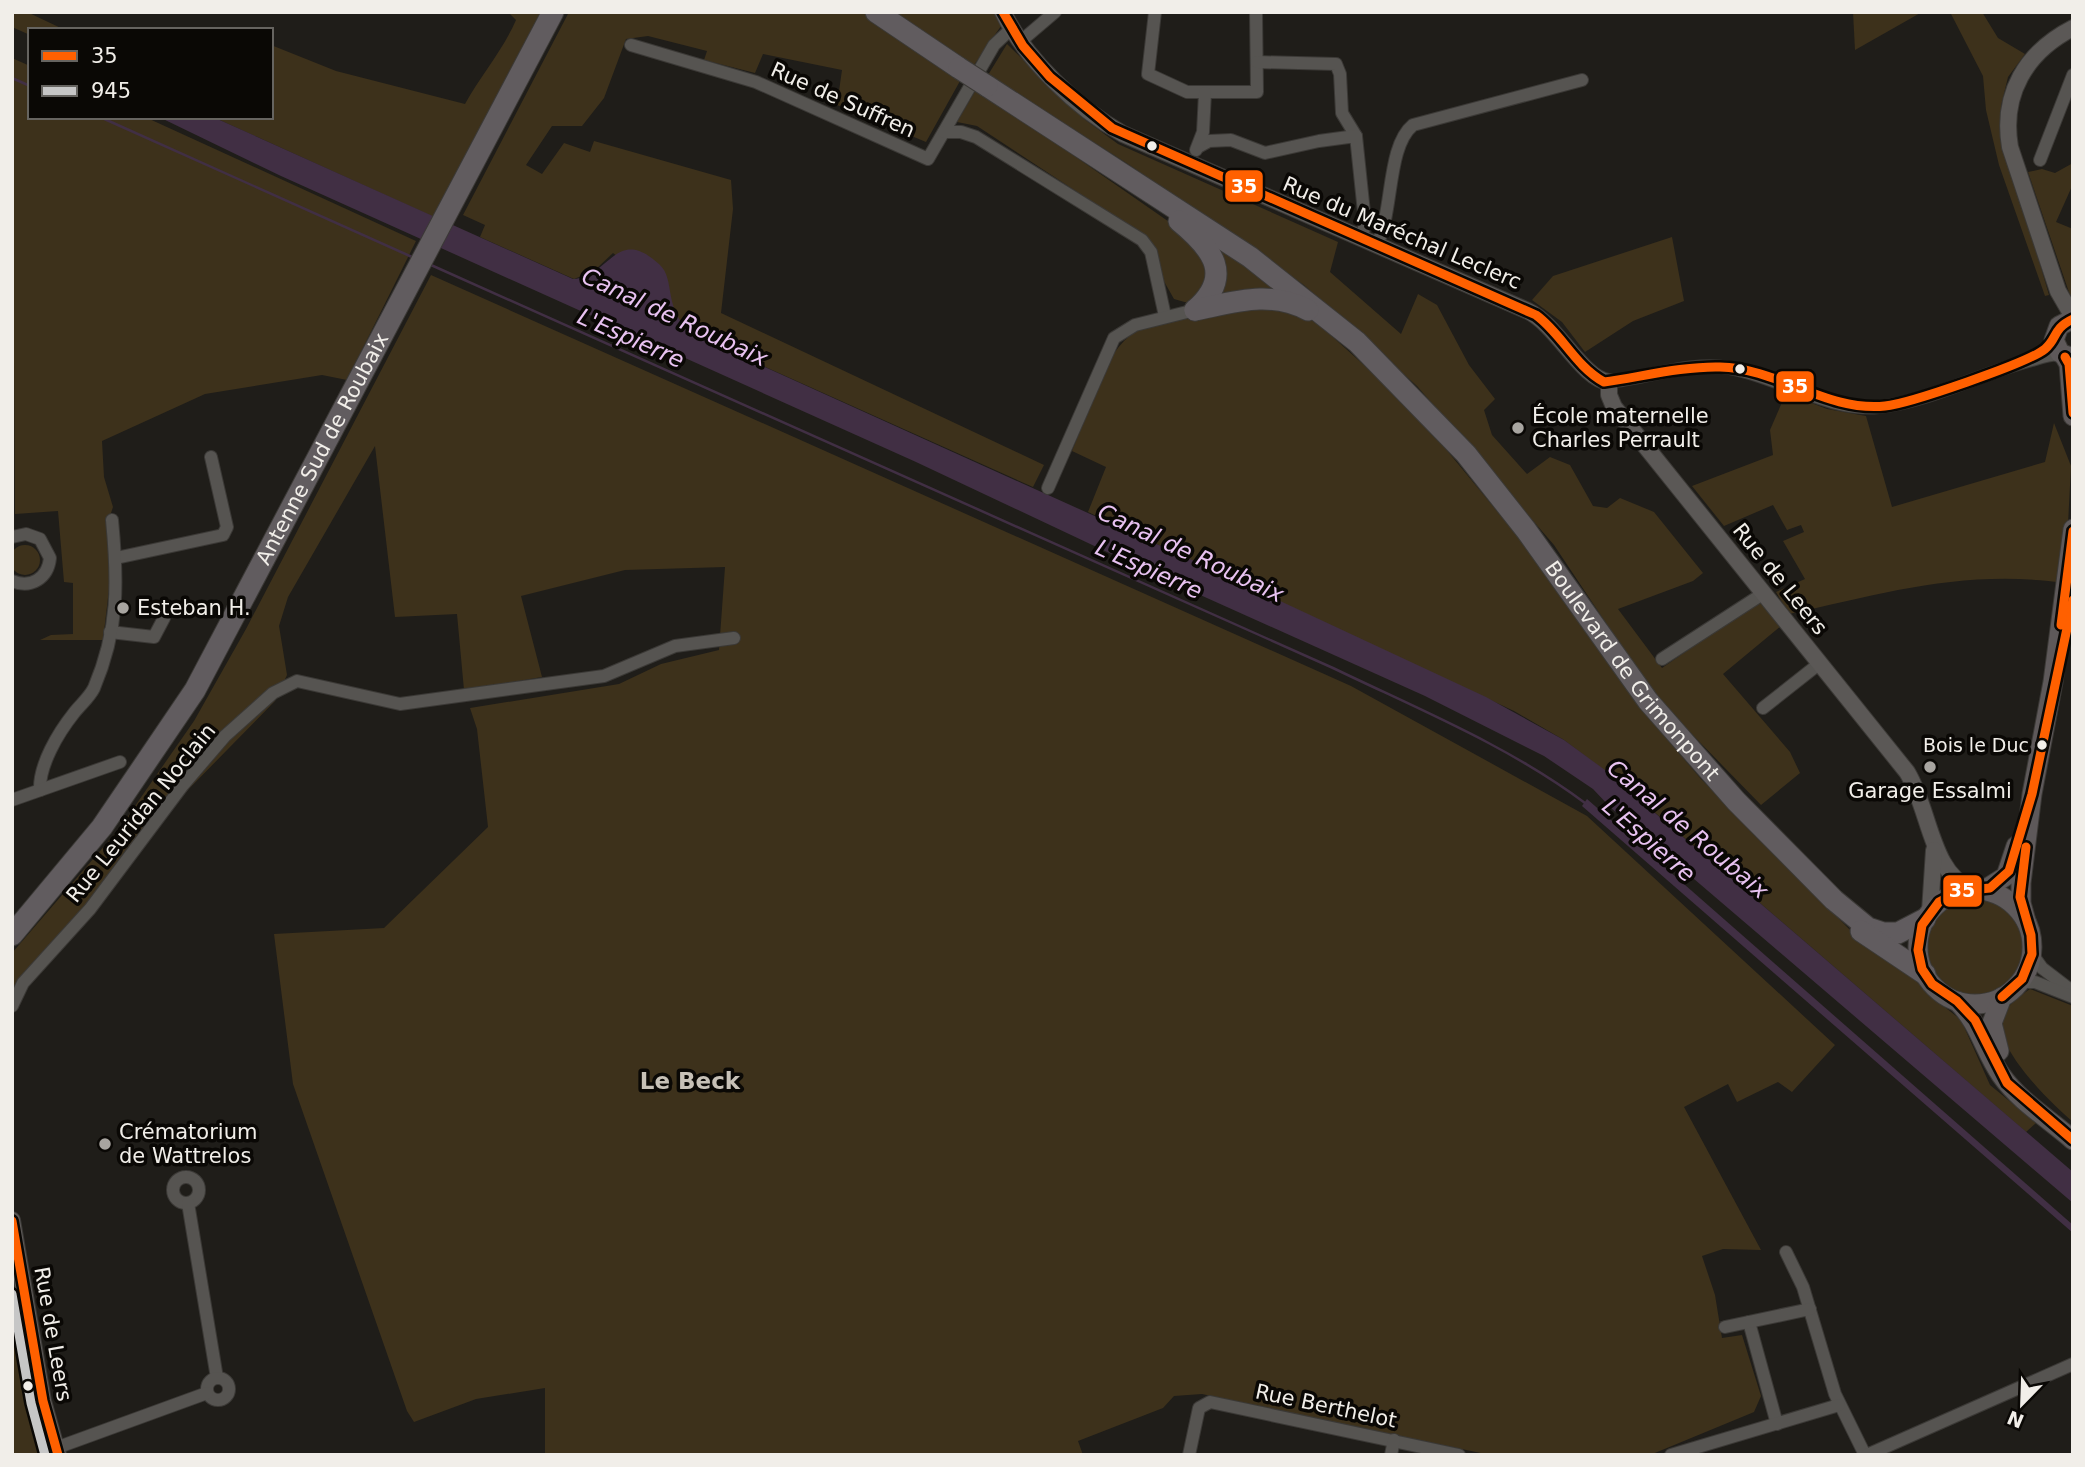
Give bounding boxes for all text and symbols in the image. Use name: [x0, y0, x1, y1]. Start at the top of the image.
legend: [28, 28, 273, 119]
text: 35: [91, 44, 118, 68]
street label: Rue de Suffren: [767, 58, 919, 142]
text: 945: [91, 79, 131, 103]
unlabelled marker: [1145, 139, 1159, 153]
line badge: 35: [1224, 169, 1264, 203]
street label: Rue du Maréchal Leclerc: [1279, 172, 1525, 294]
text: 35: [1231, 175, 1257, 197]
water label: Canal de Roubaix: [578, 263, 772, 372]
water label: L'Espierre: [574, 303, 688, 373]
street label: Antenne Sud de Roubaix: [251, 329, 393, 569]
unlabelled marker: [1733, 362, 1747, 376]
line badge: 35: [1775, 370, 1815, 403]
text: 35: [1782, 375, 1808, 397]
place label: École maternelle Charles Perrault: [1532, 403, 1709, 452]
marker: École maternelle Charles Perrault: [1510, 420, 1526, 436]
water label: Canal de Roubaix: [1094, 499, 1288, 608]
street label: Rue de Leers: [1728, 519, 1832, 639]
water label: L'Espierre: [1092, 534, 1206, 604]
street label: Boulevard de Grimonpont: [1540, 556, 1724, 786]
place label: Esteban H.: [137, 596, 251, 620]
marker: Esteban H.: [115, 600, 131, 616]
street label: Rue Leuridan Noclain: [62, 719, 220, 907]
place label: Bois le Duc: [1923, 734, 2029, 756]
marker: Bois le Duc: [2035, 738, 2049, 752]
water label: Canal de Roubaix: [1602, 754, 1774, 904]
marker: Garage Essalmi: [1922, 759, 1938, 775]
place label: Garage Essalmi: [1848, 779, 2012, 803]
water label: L'Espierre: [1598, 793, 1700, 887]
line badge: 35: [1942, 874, 1983, 908]
text: 35: [1949, 879, 1975, 901]
district label: Le Beck: [640, 1068, 741, 1094]
place label: Crématorium de Wattrelos: [119, 1120, 257, 1168]
marker: Crématorium de Wattrelos: [97, 1136, 113, 1152]
street label: Rue de Leers: [29, 1265, 77, 1403]
north arrow: [1987, 1369, 2057, 1439]
unlabelled marker: [21, 1379, 35, 1393]
street label: Rue Berthelot: [1253, 1379, 1399, 1433]
text: N: [2004, 1406, 2027, 1433]

